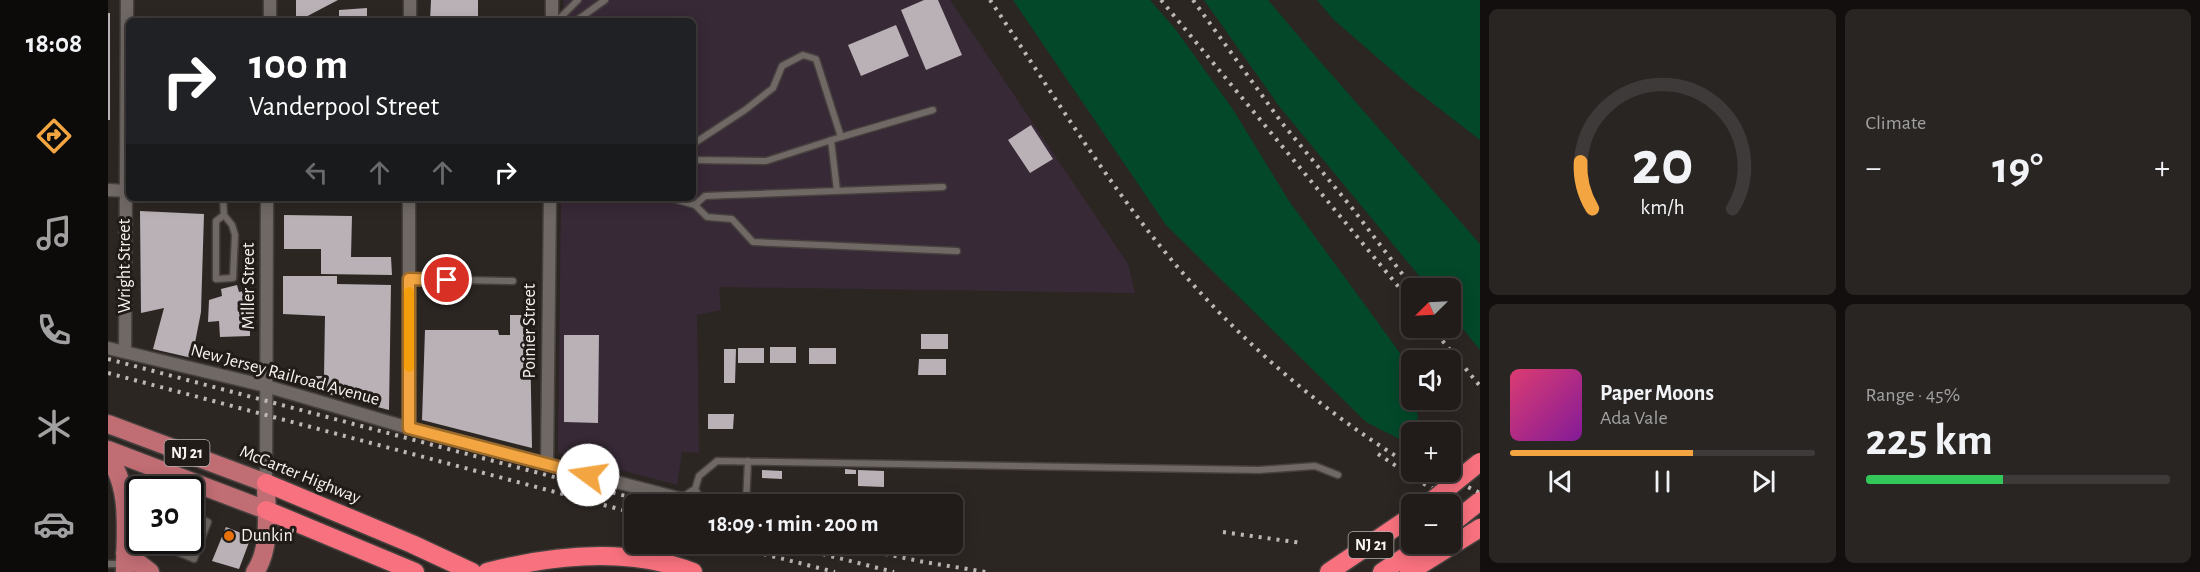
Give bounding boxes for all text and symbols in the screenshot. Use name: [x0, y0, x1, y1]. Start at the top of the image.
text: 18:08: [26, 30, 82, 57]
icon: right: [150, 42, 228, 120]
text: 100 m: [249, 44, 348, 86]
text: Vanderpool Street: [249, 93, 439, 120]
text: Climate: [1866, 113, 1926, 133]
icon: directions: [33, 115, 75, 157]
text: 20: [1631, 133, 1693, 195]
text: 19°: [1992, 146, 2043, 191]
text: −: [1866, 152, 1881, 185]
text: +: [2154, 152, 2170, 185]
icon: left: [300, 156, 333, 189]
icon: ahead: [363, 156, 396, 189]
icon: ahead: [426, 156, 459, 189]
icon: right: [489, 156, 522, 189]
text: km/h: [1640, 197, 1684, 218]
icon: music: [33, 212, 75, 254]
street label: Wright Street: [116, 218, 134, 313]
street label: Miller Street: [240, 242, 258, 329]
pin: [421, 254, 472, 305]
icon: arrive: [430, 263, 463, 296]
north arrow: [1401, 278, 1461, 338]
map controls: [1401, 278, 1461, 554]
street label: Poinier Street: [521, 283, 539, 378]
icon: phone: [33, 309, 75, 351]
street label: New Jersey Railroad Avenue: [189, 341, 381, 409]
button: sound: [1401, 350, 1461, 410]
text: Paper Moons: [1600, 382, 1714, 404]
text: Range · 45%: [1866, 385, 1960, 405]
icon: climate: [33, 406, 75, 448]
text: Ada Vale: [1600, 408, 1668, 428]
text: 225 km: [1866, 418, 1993, 463]
button: +: [1401, 422, 1461, 482]
road number: NJ 21: [164, 440, 209, 466]
street label: McCarter Highway: [237, 443, 363, 508]
position arrow: [556, 443, 620, 507]
icon: previous: [1544, 465, 1577, 498]
icon: pause: [1646, 465, 1679, 498]
icon: next: [1747, 465, 1780, 498]
speed limit sign: 30: [126, 476, 204, 554]
button: −: [1401, 494, 1461, 554]
icon: car: [33, 503, 75, 545]
text: 18:09 · 1 min · 200 m: [709, 513, 879, 535]
place label: Dunkin': [241, 527, 295, 545]
marker: Dunkin': [222, 529, 236, 543]
road number: NJ 21: [1348, 532, 1394, 558]

